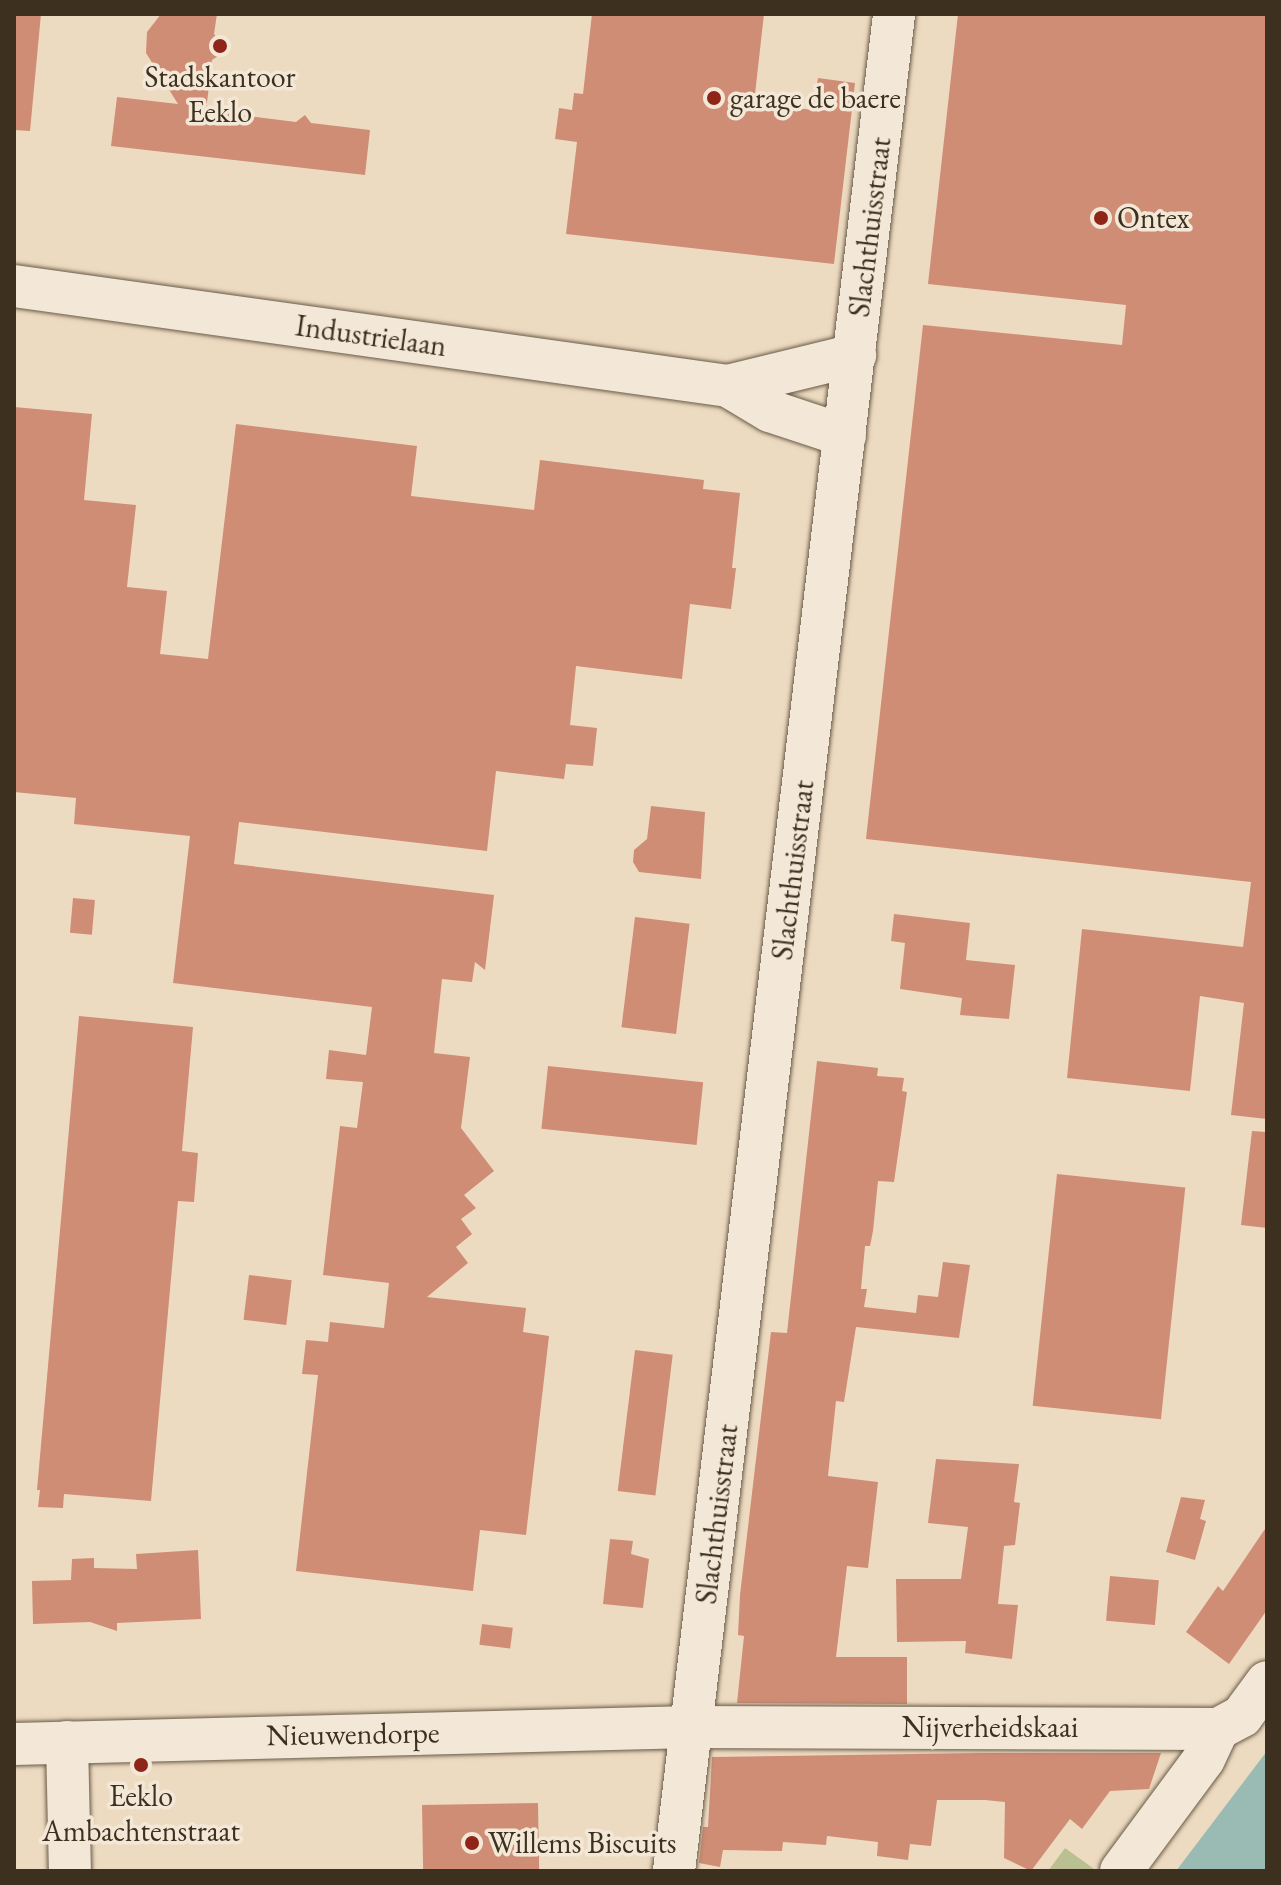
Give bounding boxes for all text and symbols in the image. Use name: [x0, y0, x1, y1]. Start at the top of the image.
marker: Stadskantoor Eeklo: [211, 37, 229, 55]
place label: Stadskantoor Eeklo: [144, 59, 296, 130]
place label: garage de baere: [730, 80, 901, 116]
marker: garage de baere: [705, 89, 723, 107]
street label: Slachthuisstraat: [841, 135, 899, 319]
place label: Ontex: [1117, 200, 1189, 236]
marker: Ontex: [1092, 209, 1110, 227]
street label: Industrielaan: [293, 308, 449, 364]
street label: Slachthuisstraat: [764, 778, 822, 962]
street label: Slachthuisstraat: [688, 1422, 746, 1606]
street label: Nijverheidskaai: [902, 1709, 1078, 1745]
street label: Nieuwendorpe: [266, 1714, 440, 1754]
marker: Eeklo Ambachtenstraat: [132, 1756, 150, 1774]
place label: Eeklo Ambachtenstraat: [42, 1778, 240, 1848]
place label: Willems Biscuits: [488, 1825, 676, 1861]
marker: Willems Biscuits: [463, 1834, 481, 1852]

